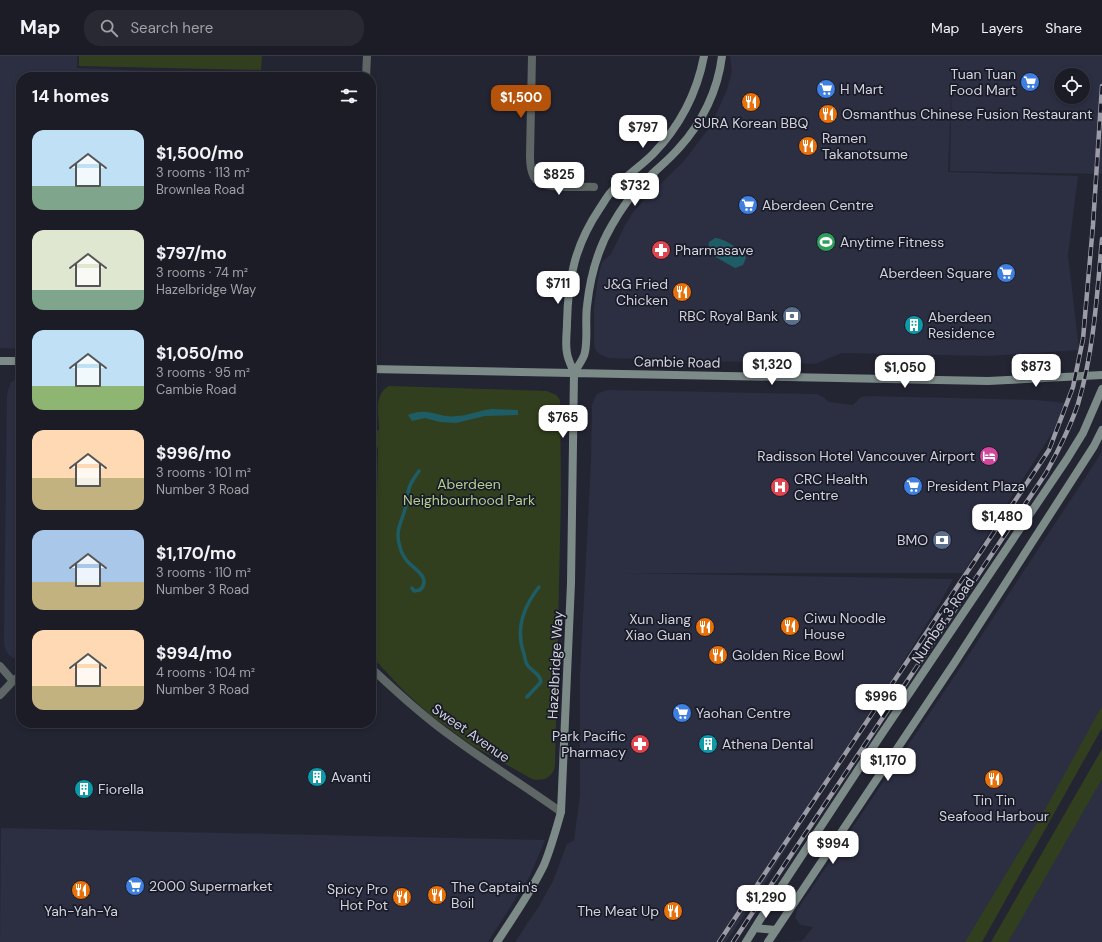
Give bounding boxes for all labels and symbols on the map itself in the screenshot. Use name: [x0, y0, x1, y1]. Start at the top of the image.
place label: Tuan Tuan Food Mart: [950, 65, 1016, 99]
supermarket icon: Tuan Tuan Food Mart: [1019, 71, 1041, 93]
supermarket icon: H Mart: [815, 78, 837, 100]
place label: H Mart: [840, 80, 883, 98]
pin: $1,500: [488, 85, 554, 119]
restaurant icon: SURA Korean BBQ: [740, 91, 762, 113]
restaurant icon: Osmanthus Chinese Fusion Restaurant: [817, 103, 839, 125]
place label: Osmanthus Chinese Fusion Restaurant: [842, 105, 1092, 123]
place label: SURA Korean BBQ: [694, 114, 808, 132]
pin: $797: [619, 115, 667, 149]
place label: Ramen Takanotsume: [822, 129, 908, 163]
restaurant icon: Ramen Takanotsume: [797, 135, 819, 157]
pin: $825: [535, 162, 583, 196]
pin: $732: [611, 173, 659, 207]
supermarket icon: Aberdeen Centre: [737, 194, 759, 216]
place label: Aberdeen Centre: [762, 196, 874, 214]
sports icon: Anytime Fitness: [815, 231, 837, 253]
place label: Anytime Fitness: [840, 233, 944, 251]
pharmacy icon: Pharmasave: [650, 239, 672, 261]
place label: Pharmasave: [675, 241, 753, 259]
supermarket icon: Aberdeen Square: [995, 262, 1017, 284]
place label: Aberdeen Square: [879, 264, 992, 282]
pin: $711: [534, 271, 582, 305]
place label: J&G Fried Chicken: [604, 275, 668, 309]
restaurant icon: J&G Fried Chicken: [671, 281, 693, 303]
bank icon: RBC Royal Bank: [781, 305, 803, 327]
place label: RBC Royal Bank: [679, 307, 778, 325]
place label: Aberdeen Residence: [928, 308, 995, 342]
building icon: Aberdeen Residence: [903, 314, 925, 336]
street label: Cambie Road: [634, 352, 720, 372]
pin: $1,320: [739, 352, 805, 386]
pin: $873: [1012, 354, 1060, 388]
pin: $1,050: [872, 355, 938, 389]
pin: $765: [539, 405, 587, 439]
hotel icon: Radisson Hotel Vancouver Airport: [978, 445, 1000, 467]
place label: Radisson Hotel Vancouver Airport: [757, 447, 975, 465]
place label: CRC Health Centre: [794, 470, 868, 504]
park label: Aberdeen Neighbourhood Park: [403, 475, 535, 509]
supermarket icon: President Plaza: [902, 475, 924, 497]
hospital icon: CRC Health Centre: [769, 476, 791, 498]
place label: President Plaza: [927, 477, 1025, 495]
pin: $1,480: [969, 504, 1035, 538]
bank icon: BMO: [931, 529, 953, 551]
place label: BMO: [897, 531, 928, 549]
street label: Number 3 Road: [907, 573, 979, 667]
place label: Ciwu Noodle House: [804, 609, 886, 643]
street label: Hazelbridge Way: [543, 610, 567, 719]
place label: Xun Jiang Xiao Guan: [625, 610, 691, 644]
restaurant icon: Ciwu Noodle House: [779, 615, 801, 637]
restaurant icon: Xun Jiang Xiao Guan: [694, 616, 716, 638]
restaurant icon: Golden Rice Bowl: [707, 644, 729, 666]
place label: Golden Rice Bowl: [732, 646, 844, 664]
pin: $996: [857, 684, 905, 718]
street label: Sweet Avenue: [429, 700, 513, 766]
supermarket icon: Yaohan Centre: [671, 702, 693, 724]
place label: Yaohan Centre: [696, 704, 791, 722]
place label: Park Pacific Pharmacy: [552, 727, 626, 761]
pharmacy icon: Park Pacific Pharmacy: [629, 733, 651, 755]
building icon: Athena Dental: [697, 733, 719, 755]
place label: Athena Dental: [722, 735, 813, 753]
pin: $1,170: [855, 748, 921, 782]
building icon: Avanti: [306, 766, 328, 788]
place label: Avanti: [331, 768, 371, 786]
restaurant icon: Tin Tin Seafood Harbour: [983, 768, 1005, 790]
building icon: Fiorella: [73, 778, 95, 800]
place label: Fiorella: [98, 780, 144, 798]
place label: Tin Tin Seafood Harbour: [939, 791, 1049, 825]
pin: $994: [809, 831, 857, 865]
supermarket icon: 2000 Supermarket: [124, 875, 146, 897]
place label: 2000 Supermarket: [149, 877, 272, 895]
place label: The Captain's Boil: [451, 878, 538, 912]
restaurant icon: Yah-Yah-Ya: [70, 879, 92, 901]
place label: Spicy Pro Hot Pot: [327, 880, 388, 914]
restaurant icon: The Captain's Boil: [426, 884, 448, 906]
pin: $1,290: [733, 885, 799, 919]
restaurant icon: Spicy Pro Hot Pot: [391, 886, 413, 908]
restaurant icon: The Meat Up: [662, 900, 684, 922]
place label: Yah-Yah-Ya: [44, 902, 118, 920]
place label: The Meat Up: [577, 902, 659, 920]

